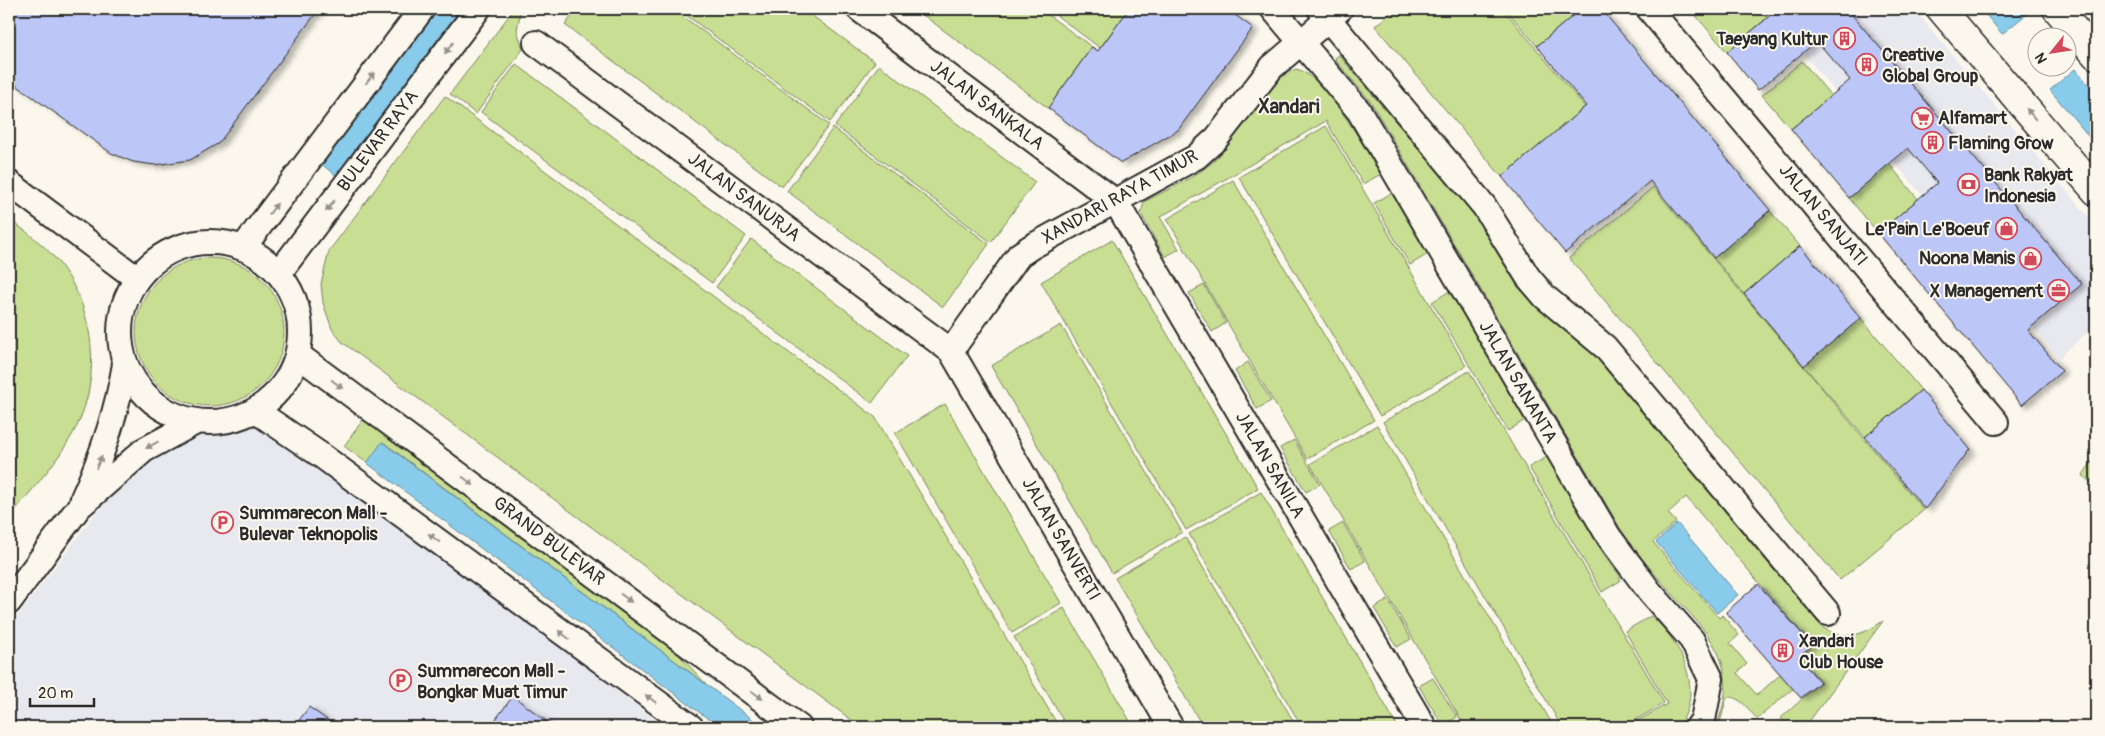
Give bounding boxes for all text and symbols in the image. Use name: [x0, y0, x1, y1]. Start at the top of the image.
building icon: Taeyang Kultur: [1832, 27, 1856, 51]
place label: Taeyang Kultur: [1715, 28, 1829, 51]
north arrow: [2028, 28, 2078, 78]
one-way arrow: [443, 41, 454, 54]
place label: Creative Global Group: [1882, 44, 1979, 88]
text: N: [2031, 50, 2051, 67]
building icon: Creative Global Group: [1854, 53, 1878, 77]
street label: JALAN SANKALA: [925, 55, 1049, 156]
one-way arrow: [365, 71, 375, 85]
street label: BULEVAR RAYA: [332, 85, 424, 196]
district label: Xandari: [1258, 94, 1320, 119]
supermarket icon: Alfamart: [1910, 106, 1934, 130]
place label: Alfamart: [1938, 107, 2008, 130]
one-way arrow: [2025, 107, 2036, 120]
building icon: Flaming Grow: [1920, 131, 1944, 155]
place label: Flaming Grow: [1948, 132, 2054, 155]
street label: XANDARI RAYA TIMUR: [1038, 145, 1202, 249]
street label: JALAN SANURJA: [683, 147, 805, 247]
street label: JALAN SANJATI: [1774, 159, 1872, 271]
place label: Bank Rakyat Indonesia: [1984, 164, 2073, 208]
bank icon: Bank Rakyat Indonesia: [1956, 173, 1980, 197]
one-way arrow: [325, 199, 335, 212]
one-way arrow: [267, 203, 278, 216]
shop icon: Le'Pain Le'Boeuf: [1994, 217, 2018, 241]
place label: Le'Pain Le'Boeuf: [1865, 218, 1991, 241]
shop icon: Noona Manis: [2019, 246, 2043, 270]
place label: Noona Manis: [1919, 247, 2016, 270]
office icon: X Management: [2047, 279, 2071, 303]
place label: X Management: [1930, 280, 2044, 303]
street label: JALAN SANANTA: [1474, 317, 1563, 448]
one-way arrow: [330, 379, 344, 389]
street label: JALAN SANILA: [1230, 408, 1310, 523]
one-way arrow: [146, 440, 159, 449]
one-way arrow: [96, 455, 103, 470]
street label: JALAN SANVERTI: [1016, 473, 1106, 605]
one-way arrow: [461, 475, 474, 486]
street label: GRAND BULEVAR: [488, 491, 610, 591]
place label: Summarecon Mall - Bulevar Teknopolis: [239, 502, 388, 546]
parking icon: Summarecon Mall - Bulevar Teknopolis: [211, 511, 235, 535]
one-way arrow: [428, 533, 441, 544]
one-way arrow: [619, 593, 632, 604]
one-way arrow: [557, 630, 571, 640]
place label: Xandari Club House: [1799, 630, 1884, 674]
building icon: Xandari Club House: [1771, 639, 1795, 663]
place label: Summarecon Mall - Bongkar Muat Timur: [417, 660, 568, 704]
parking icon: Summarecon Mall - Bongkar Muat Timur: [389, 669, 413, 693]
scale bar: [30, 676, 94, 708]
text: 20 m: [38, 684, 73, 703]
one-way arrow: [750, 690, 763, 701]
one-way arrow: [645, 693, 658, 704]

